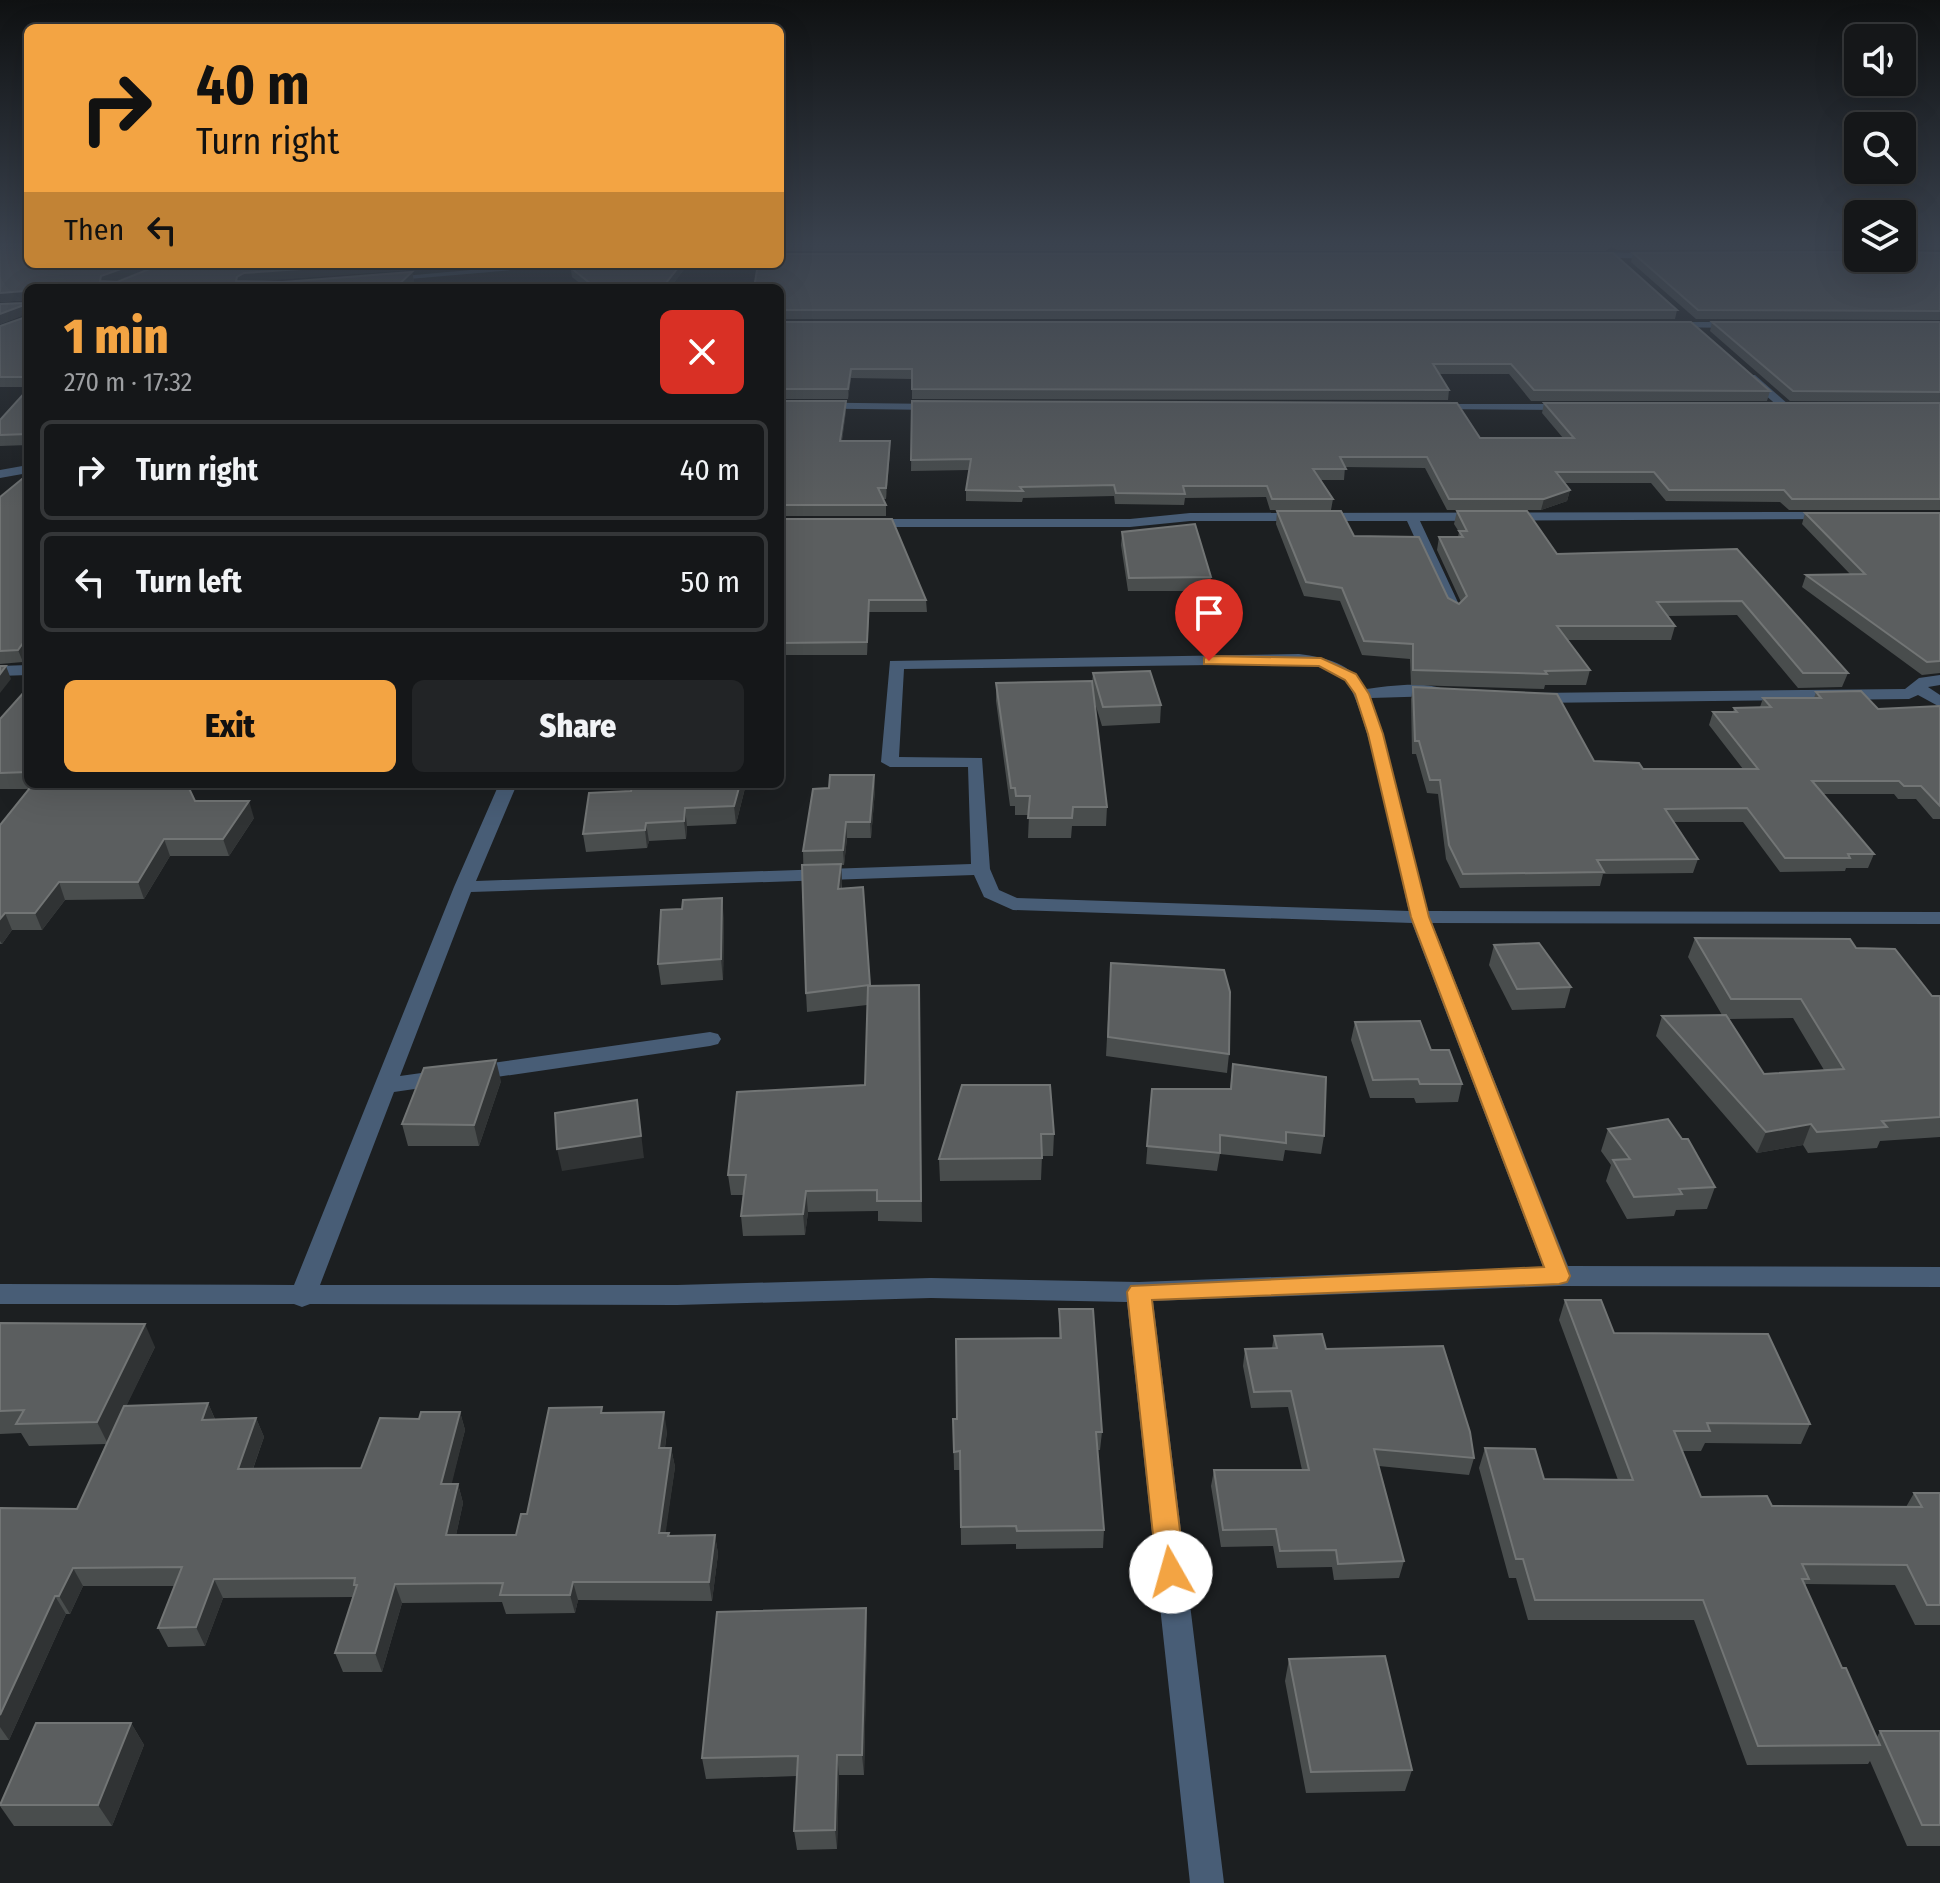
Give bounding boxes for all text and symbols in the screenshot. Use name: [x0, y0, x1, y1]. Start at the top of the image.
map controls: [1844, 24, 1916, 272]
button: sound: [1844, 24, 1916, 96]
text: 40 m: [196, 52, 310, 119]
icon: right: [64, 56, 168, 160]
button: search: [1844, 112, 1916, 184]
text: Turn right: [196, 120, 339, 164]
button: layers: [1844, 200, 1916, 272]
icon: left: [140, 208, 184, 252]
text: Then: [64, 212, 124, 248]
text: 1 min: [64, 308, 168, 366]
button: close: [660, 310, 744, 394]
text: 270 m · 17:32: [64, 367, 192, 398]
icon: right: [68, 448, 112, 492]
text: Turn right: [136, 452, 258, 488]
text: 40 m: [680, 452, 740, 488]
icon: left: [68, 560, 112, 604]
text: Turn left: [136, 564, 242, 600]
text: 50 m: [680, 564, 740, 600]
pin: [1175, 579, 1243, 661]
icon: arrive: [1187, 591, 1231, 635]
button: Exit: [64, 680, 396, 772]
button: Share: [412, 680, 744, 772]
position arrow: [1129, 1530, 1213, 1614]

